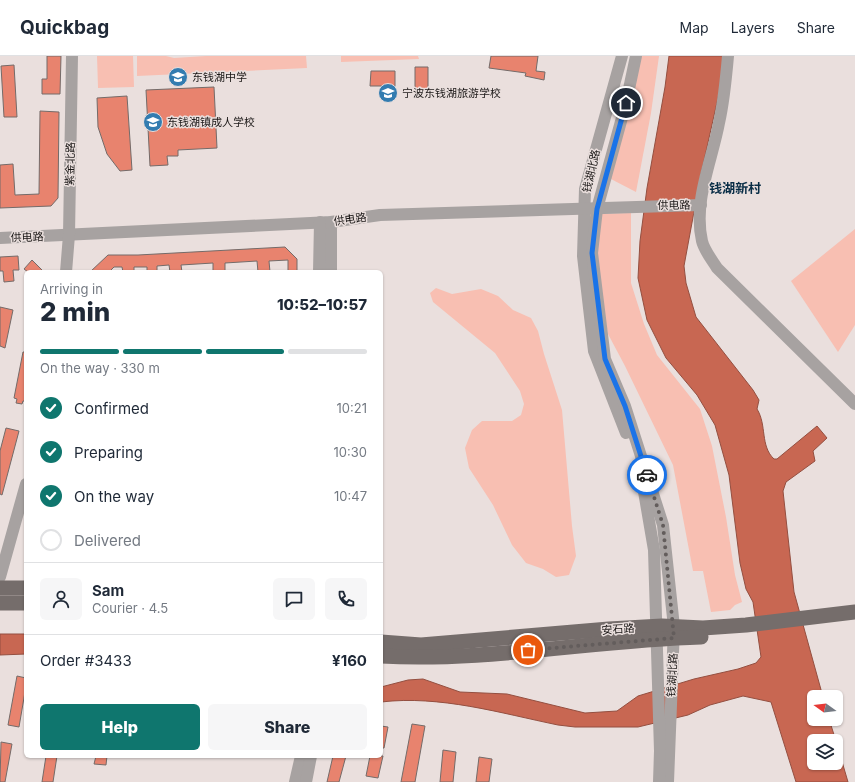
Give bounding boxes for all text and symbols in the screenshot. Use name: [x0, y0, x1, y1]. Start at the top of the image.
text: Quickbag: [20, 16, 109, 39]
text: Map: [680, 19, 709, 36]
text: Layers: [731, 19, 775, 36]
text: Share: [797, 19, 835, 36]
school or university icon: 东钱湖中学: [167, 66, 189, 88]
place label: 东钱湖中学: [192, 70, 247, 84]
school or university icon: 宁波东钱湖旅游学校: [377, 82, 399, 104]
place label: 宁波东钱湖旅游学校: [402, 86, 501, 100]
pin: [609, 86, 643, 120]
icon: home: [615, 92, 637, 114]
school or university icon: 东钱湖镇成人学校: [142, 111, 164, 133]
place label: 东钱湖镇成人学校: [167, 115, 255, 129]
street label: 紫金北路: [63, 142, 77, 186]
street label: 钱湖北路: [579, 148, 603, 194]
district label: 钱湖新村: [709, 180, 761, 196]
street label: 供电路: [657, 198, 691, 212]
street label: 供电路: [333, 210, 367, 228]
street label: 供电路: [10, 229, 44, 245]
text: Arriving in: [40, 281, 103, 297]
text: 10:52–10:57: [277, 295, 367, 314]
text: 2 min: [40, 296, 110, 327]
text: On the way · 330 m: [40, 360, 160, 376]
icon: check: [40, 397, 62, 419]
text: Confirmed: [74, 399, 149, 418]
text: 10:21: [337, 400, 367, 416]
icon: check: [40, 441, 62, 463]
text: Preparing: [74, 443, 143, 462]
text: 10:30: [334, 444, 367, 460]
courier: [627, 455, 667, 495]
icon: car: [636, 464, 658, 486]
icon: check: [40, 485, 62, 507]
text: On the way: [74, 487, 154, 506]
text: 10:47: [334, 488, 367, 504]
text: Delivered: [74, 531, 141, 550]
button: person: [40, 578, 82, 620]
button: chat: [273, 578, 315, 620]
button: phone: [325, 578, 367, 620]
text: Sam: [92, 581, 124, 600]
text: Courier · 4.5: [92, 600, 168, 616]
street label: 安石路: [601, 621, 635, 637]
pin: [511, 633, 545, 667]
icon: bag: [517, 639, 539, 661]
text: Order #3433: [40, 651, 132, 670]
text: ¥160: [332, 651, 367, 670]
street label: 钱湖北路: [664, 653, 680, 697]
north arrow: [807, 690, 843, 726]
map controls: [807, 690, 843, 770]
button: Help: [40, 704, 200, 750]
button: Share: [208, 704, 367, 750]
button: layers: [807, 734, 843, 770]

